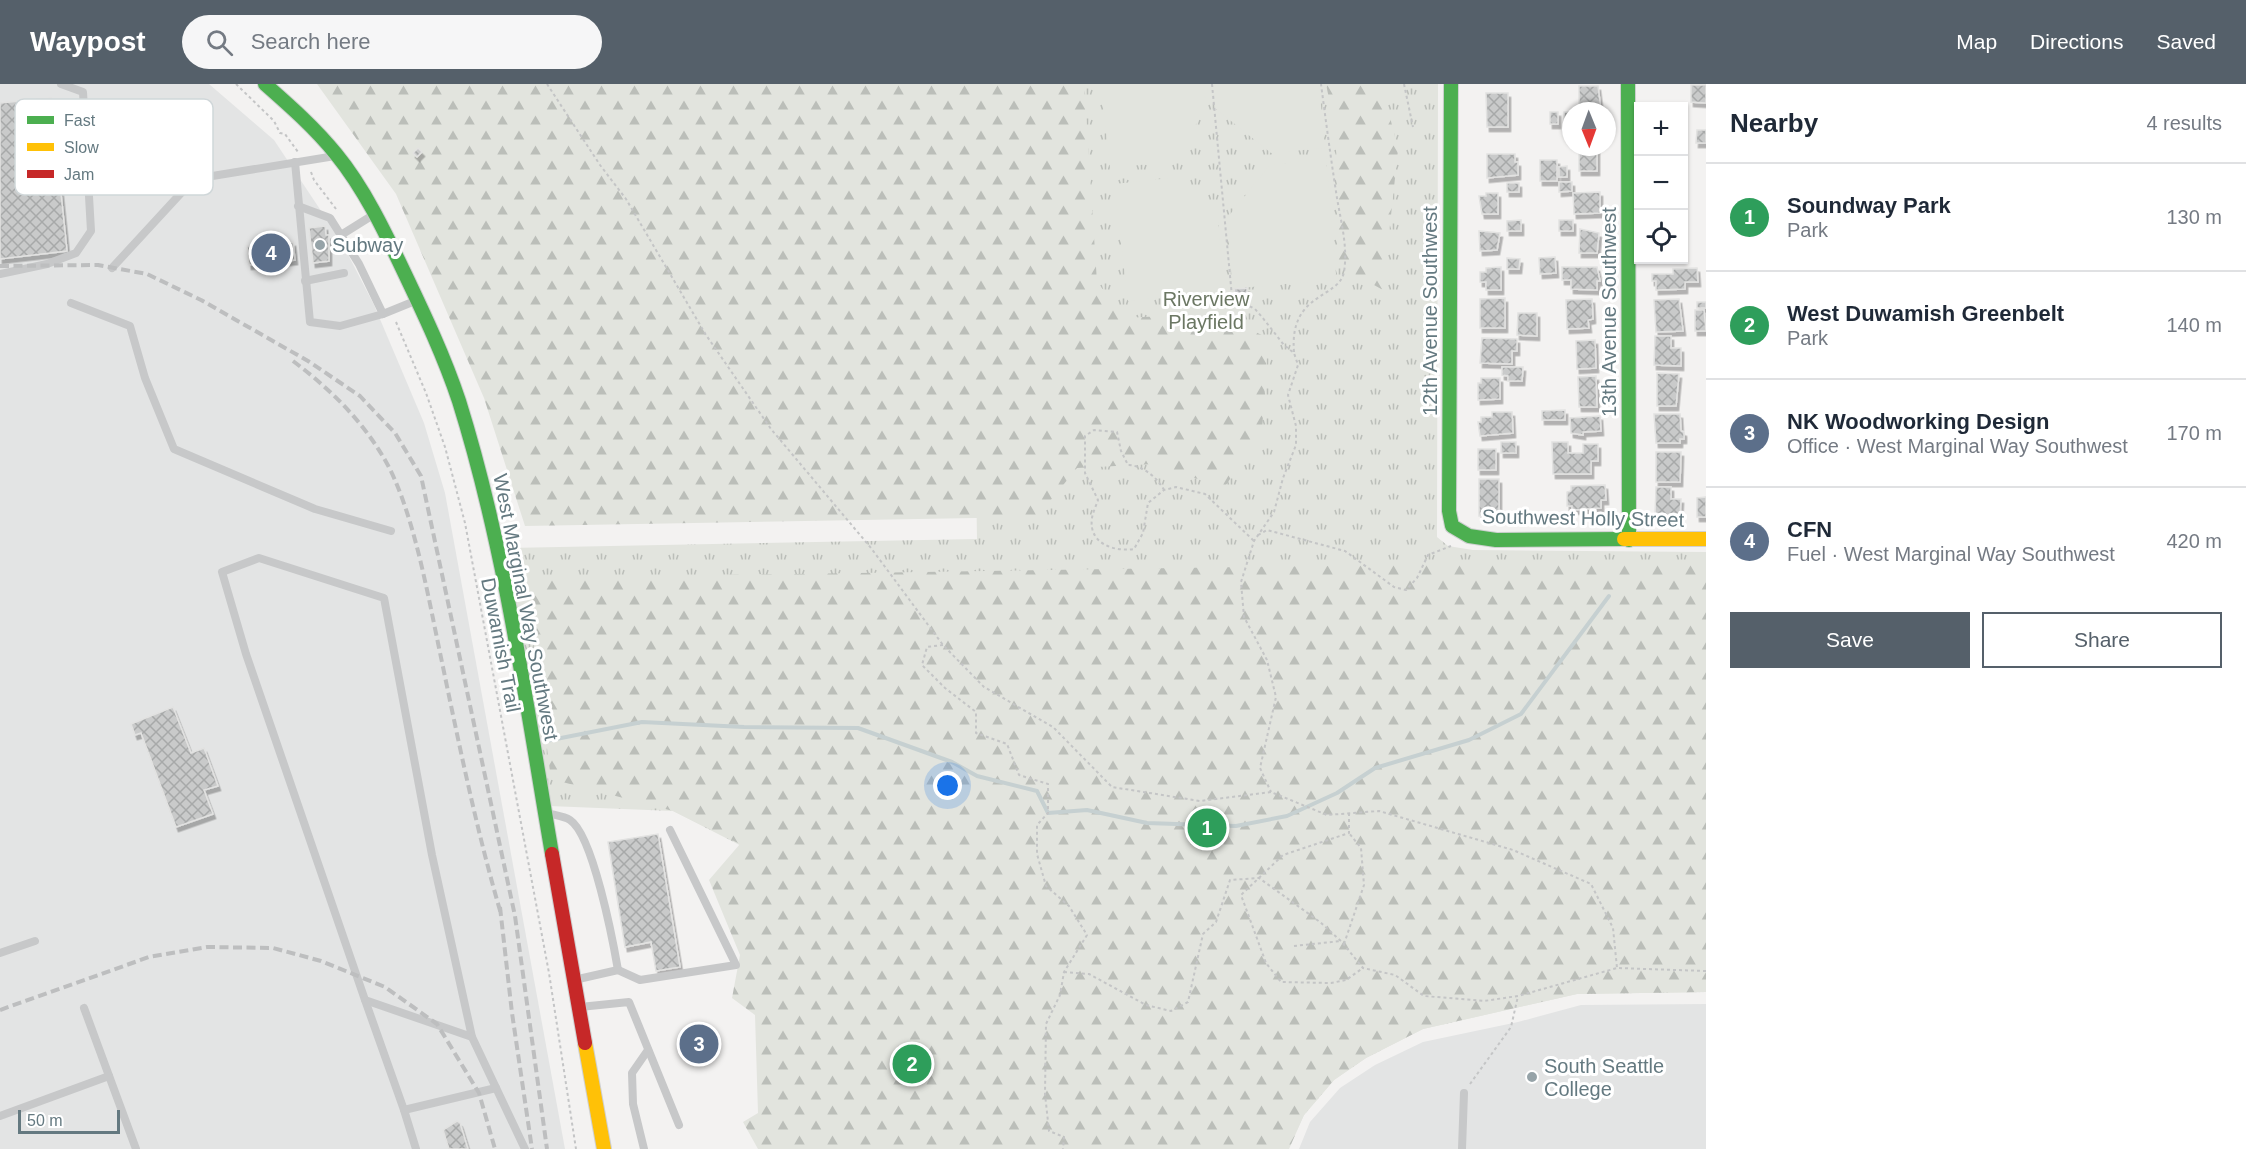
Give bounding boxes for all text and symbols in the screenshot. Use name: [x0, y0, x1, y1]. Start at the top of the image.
search box: [182, 15, 602, 69]
text: Waypost: [30, 26, 146, 57]
icon: search: [203, 26, 236, 59]
text: Search here: [251, 29, 371, 54]
text: Map: [1956, 30, 1997, 53]
text: Directions: [2030, 30, 2123, 53]
text: Saved: [2156, 30, 2216, 53]
legend: [15, 99, 213, 195]
north arrow: [1562, 102, 1616, 156]
map controls: [1634, 102, 1688, 264]
button: +: [1634, 102, 1688, 156]
text: Nearby: [1730, 108, 1818, 138]
text: Fast: [64, 112, 96, 129]
text: 4 results: [2146, 112, 2222, 134]
text: Slow: [64, 139, 99, 156]
button: −: [1634, 156, 1688, 210]
text: Jam: [64, 166, 94, 183]
text: Soundway Park: [1787, 193, 1951, 218]
street label: 12th Avenue Southwest: [1419, 206, 1441, 416]
text: 1: [1744, 206, 1755, 228]
text: 130 m: [2166, 206, 2222, 228]
street label: 13th Avenue Southwest: [1598, 207, 1620, 417]
button: locate: [1634, 210, 1688, 264]
text: Park: [1787, 219, 1828, 241]
pin: 4: [252, 230, 290, 276]
place label: Subway: [332, 234, 403, 256]
marker: Subway: [313, 238, 327, 252]
park label: Riverview Playfield: [1163, 288, 1250, 333]
text: West Duwamish Greenbelt: [1787, 301, 2064, 326]
text: 2: [1744, 314, 1755, 336]
text: 140 m: [2166, 314, 2222, 336]
text: Park: [1787, 327, 1828, 349]
text: NK Woodworking Design: [1787, 409, 2049, 434]
text: 3: [1744, 422, 1755, 444]
text: 170 m: [2166, 422, 2222, 444]
text: Office · West Marginal Way Southwest: [1787, 435, 2128, 457]
street label: West Marginal Way Southwest: [489, 472, 563, 743]
street label: Southwest Holly Street: [1482, 505, 1685, 531]
text: CFN: [1787, 517, 1832, 542]
text: 4: [1744, 530, 1755, 552]
text: 420 m: [2166, 530, 2222, 552]
text: Fuel · West Marginal Way Southwest: [1787, 543, 2115, 565]
street label: Duwamish Trail: [477, 576, 525, 714]
button: Save: [1730, 612, 1970, 668]
button: Share: [1982, 612, 2222, 668]
your location: [933, 771, 962, 800]
pin: 1: [1188, 806, 1226, 850]
pin: 3: [680, 1022, 718, 1066]
pin: 2: [892, 1042, 932, 1086]
place label: South Seattle College: [1544, 1055, 1664, 1100]
marker: South Seattle College: [1525, 1070, 1539, 1084]
scale bar: [18, 1107, 120, 1134]
text: 50 m: [27, 1112, 63, 1129]

